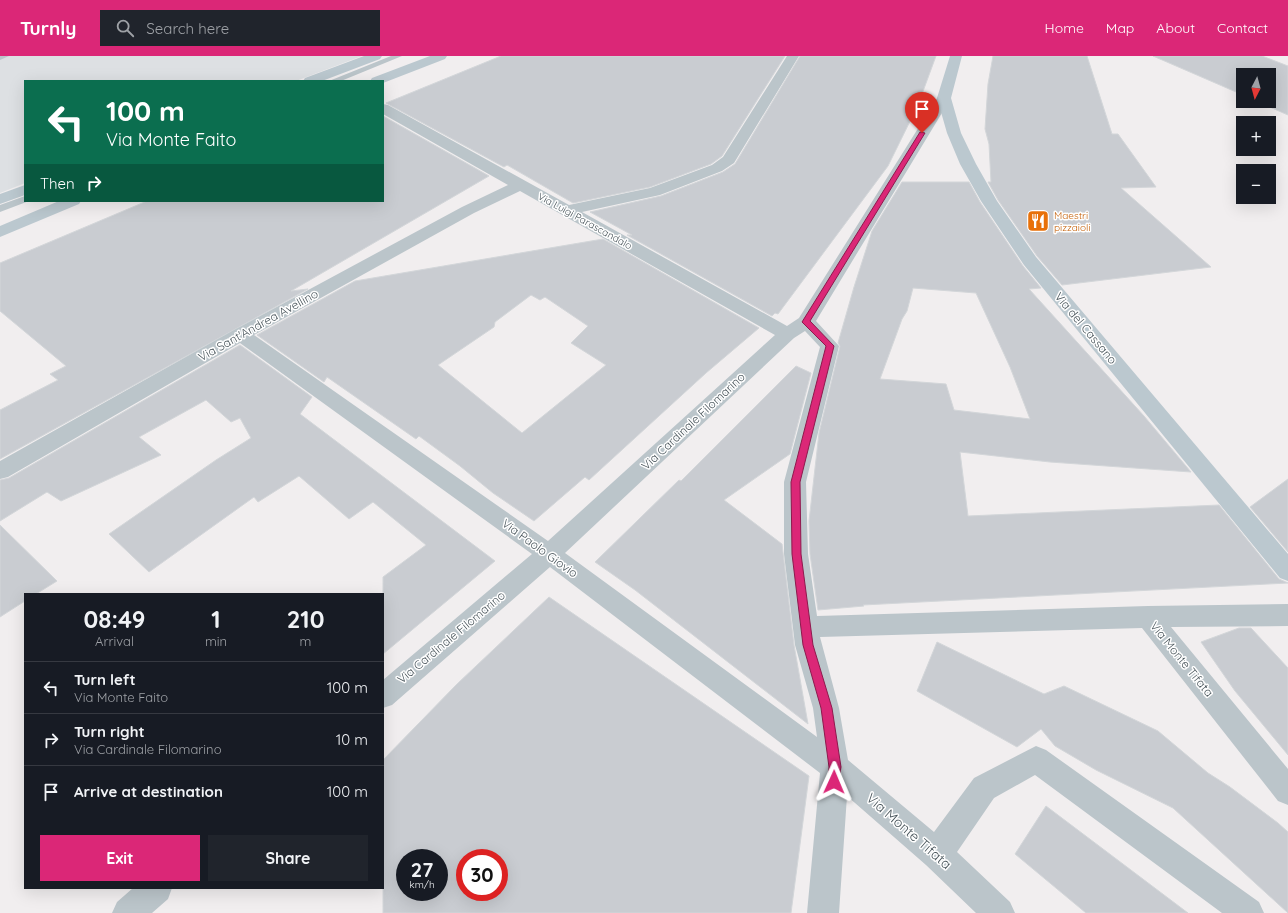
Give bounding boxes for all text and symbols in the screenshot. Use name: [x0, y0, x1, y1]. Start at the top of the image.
search box: [100, 10, 380, 46]
text: Turnly: [20, 16, 76, 40]
icon: search: [114, 17, 136, 39]
text: Search here: [146, 19, 229, 38]
text: Home: [1045, 19, 1084, 37]
text: Map: [1106, 19, 1134, 37]
text: About: [1156, 19, 1195, 37]
text: Contact: [1217, 19, 1268, 37]
north arrow: [1236, 68, 1276, 108]
map controls: [1236, 68, 1276, 204]
pin: [905, 92, 939, 133]
text: 100 m: [106, 93, 185, 128]
icon: left: [40, 96, 92, 148]
icon: arrive: [911, 98, 933, 120]
button: +: [1236, 116, 1276, 156]
text: Via Monte Faito: [106, 128, 236, 151]
button: −: [1236, 164, 1276, 204]
icon: right: [83, 172, 105, 194]
text: Then: [40, 174, 75, 193]
street label: Via Luigi Parascandalo: [536, 190, 634, 252]
restaurant icon: Maestri pizzaioli: [1025, 208, 1051, 234]
place label: Maestri pizzaioli: [1054, 209, 1090, 234]
street label: Via Sant'Andrea Avellino: [195, 286, 321, 364]
street label: Via del Cassano: [1052, 289, 1120, 367]
street label: Via Cardinale Filomarino: [638, 369, 748, 473]
street label: Via Paolo Giovio: [499, 515, 581, 581]
street label: Via Cardinale Filomarino: [394, 587, 508, 687]
text: 08:49: [84, 604, 145, 634]
text: 1: [211, 604, 221, 634]
text: 210: [287, 604, 324, 634]
street label: Via Monte Tifata: [1147, 619, 1217, 699]
text: Arrival: [95, 633, 134, 649]
text: min: [205, 633, 227, 649]
text: m: [300, 633, 311, 649]
text: Turn left: [74, 670, 136, 689]
icon: left: [40, 677, 62, 699]
text: 100 m: [327, 678, 368, 697]
text: Via Monte Faito: [74, 689, 168, 705]
text: Turn right: [74, 722, 145, 741]
icon: right: [40, 729, 62, 751]
text: 10 m: [336, 730, 368, 749]
text: Via Cardinale Filomarino: [74, 741, 222, 757]
position arrow: [813, 761, 855, 803]
icon: arrive: [40, 781, 62, 803]
text: Arrive at destination: [74, 782, 223, 801]
text: 100 m: [327, 782, 368, 801]
street label: Via Monte Tifata: [863, 789, 955, 873]
button: Exit: [40, 835, 200, 881]
button: Share: [208, 835, 368, 881]
speed limit sign: 30: [456, 849, 508, 901]
text: 27: [411, 857, 433, 882]
text: km/h: [409, 878, 435, 891]

